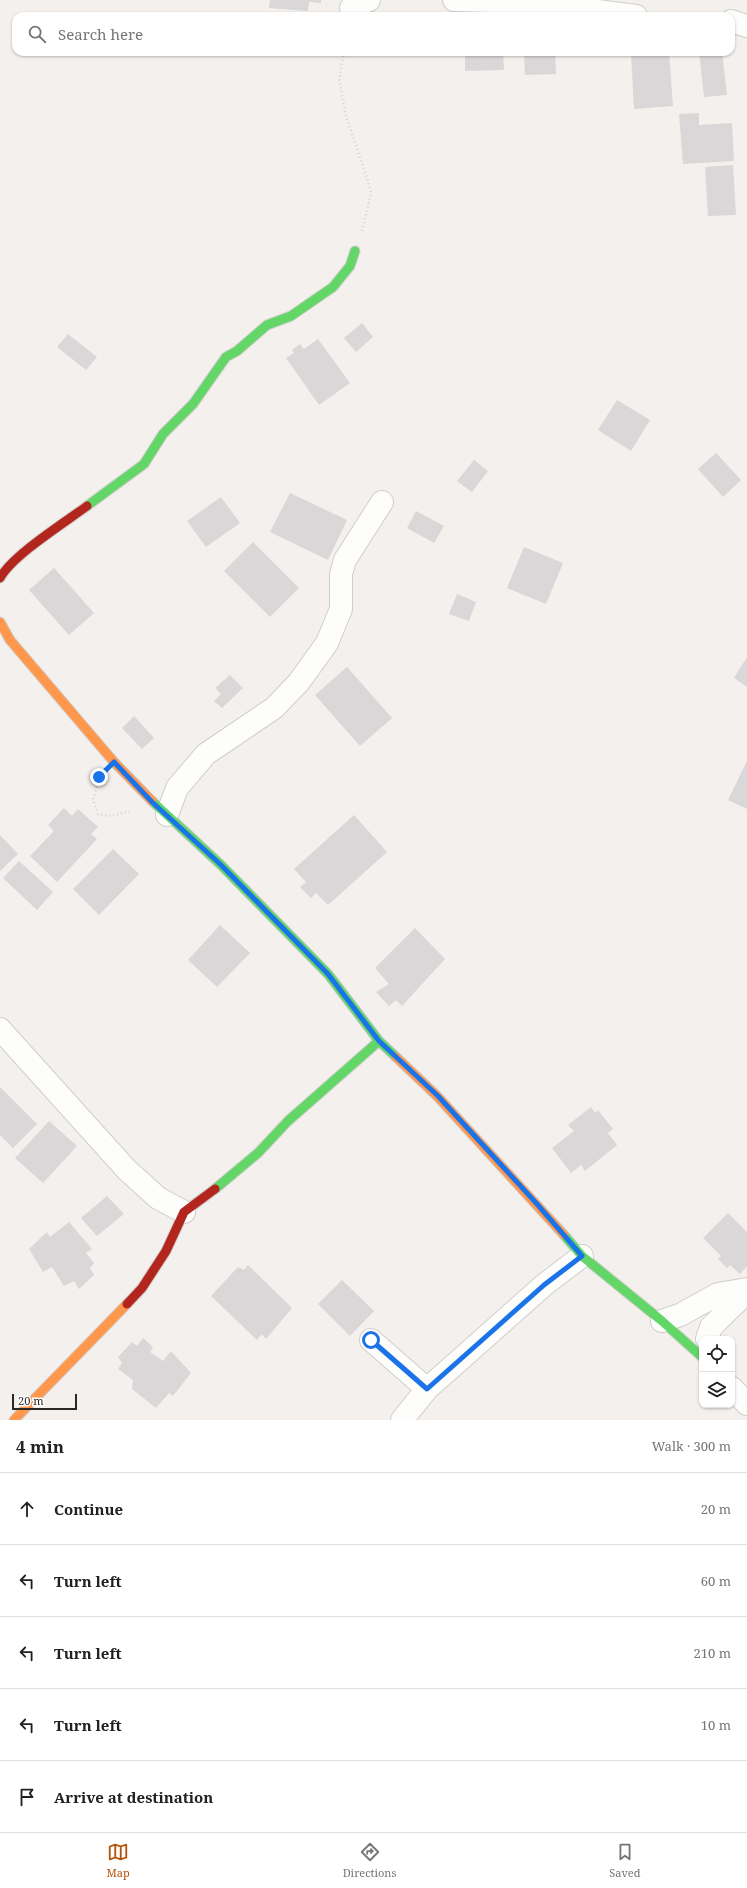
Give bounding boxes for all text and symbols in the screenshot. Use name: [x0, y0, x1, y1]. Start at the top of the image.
search box: [12, 12, 735, 56]
icon: search: [26, 23, 48, 45]
text: Search here: [58, 24, 143, 44]
route end: [90, 768, 108, 786]
route start: [362, 1331, 380, 1349]
map controls: [699, 1336, 735, 1408]
button: locate: [699, 1336, 735, 1372]
button: layers: [699, 1372, 735, 1408]
scale bar: [12, 1392, 77, 1411]
text: 20 m: [18, 1393, 44, 1408]
text: 4 min: [16, 1435, 64, 1458]
text: Walk · 300 m: [652, 1437, 731, 1455]
icon: ahead: [16, 1498, 38, 1520]
text: Continue: [54, 1499, 123, 1519]
text: 20 m: [701, 1500, 731, 1518]
icon: left: [16, 1570, 38, 1592]
text: Turn left: [54, 1571, 122, 1591]
text: 60 m: [701, 1572, 731, 1590]
icon: left: [16, 1642, 38, 1664]
text: Turn left: [54, 1643, 122, 1663]
text: 210 m: [694, 1644, 731, 1662]
icon: left: [16, 1714, 38, 1736]
text: Turn left: [54, 1715, 122, 1735]
text: 10 m: [701, 1716, 731, 1734]
icon: arrive: [16, 1786, 38, 1808]
text: Arrive at destination: [54, 1787, 213, 1807]
tab: Map: [106, 1841, 130, 1880]
tab: Directions: [343, 1841, 396, 1880]
tab: Saved: [609, 1841, 641, 1880]

